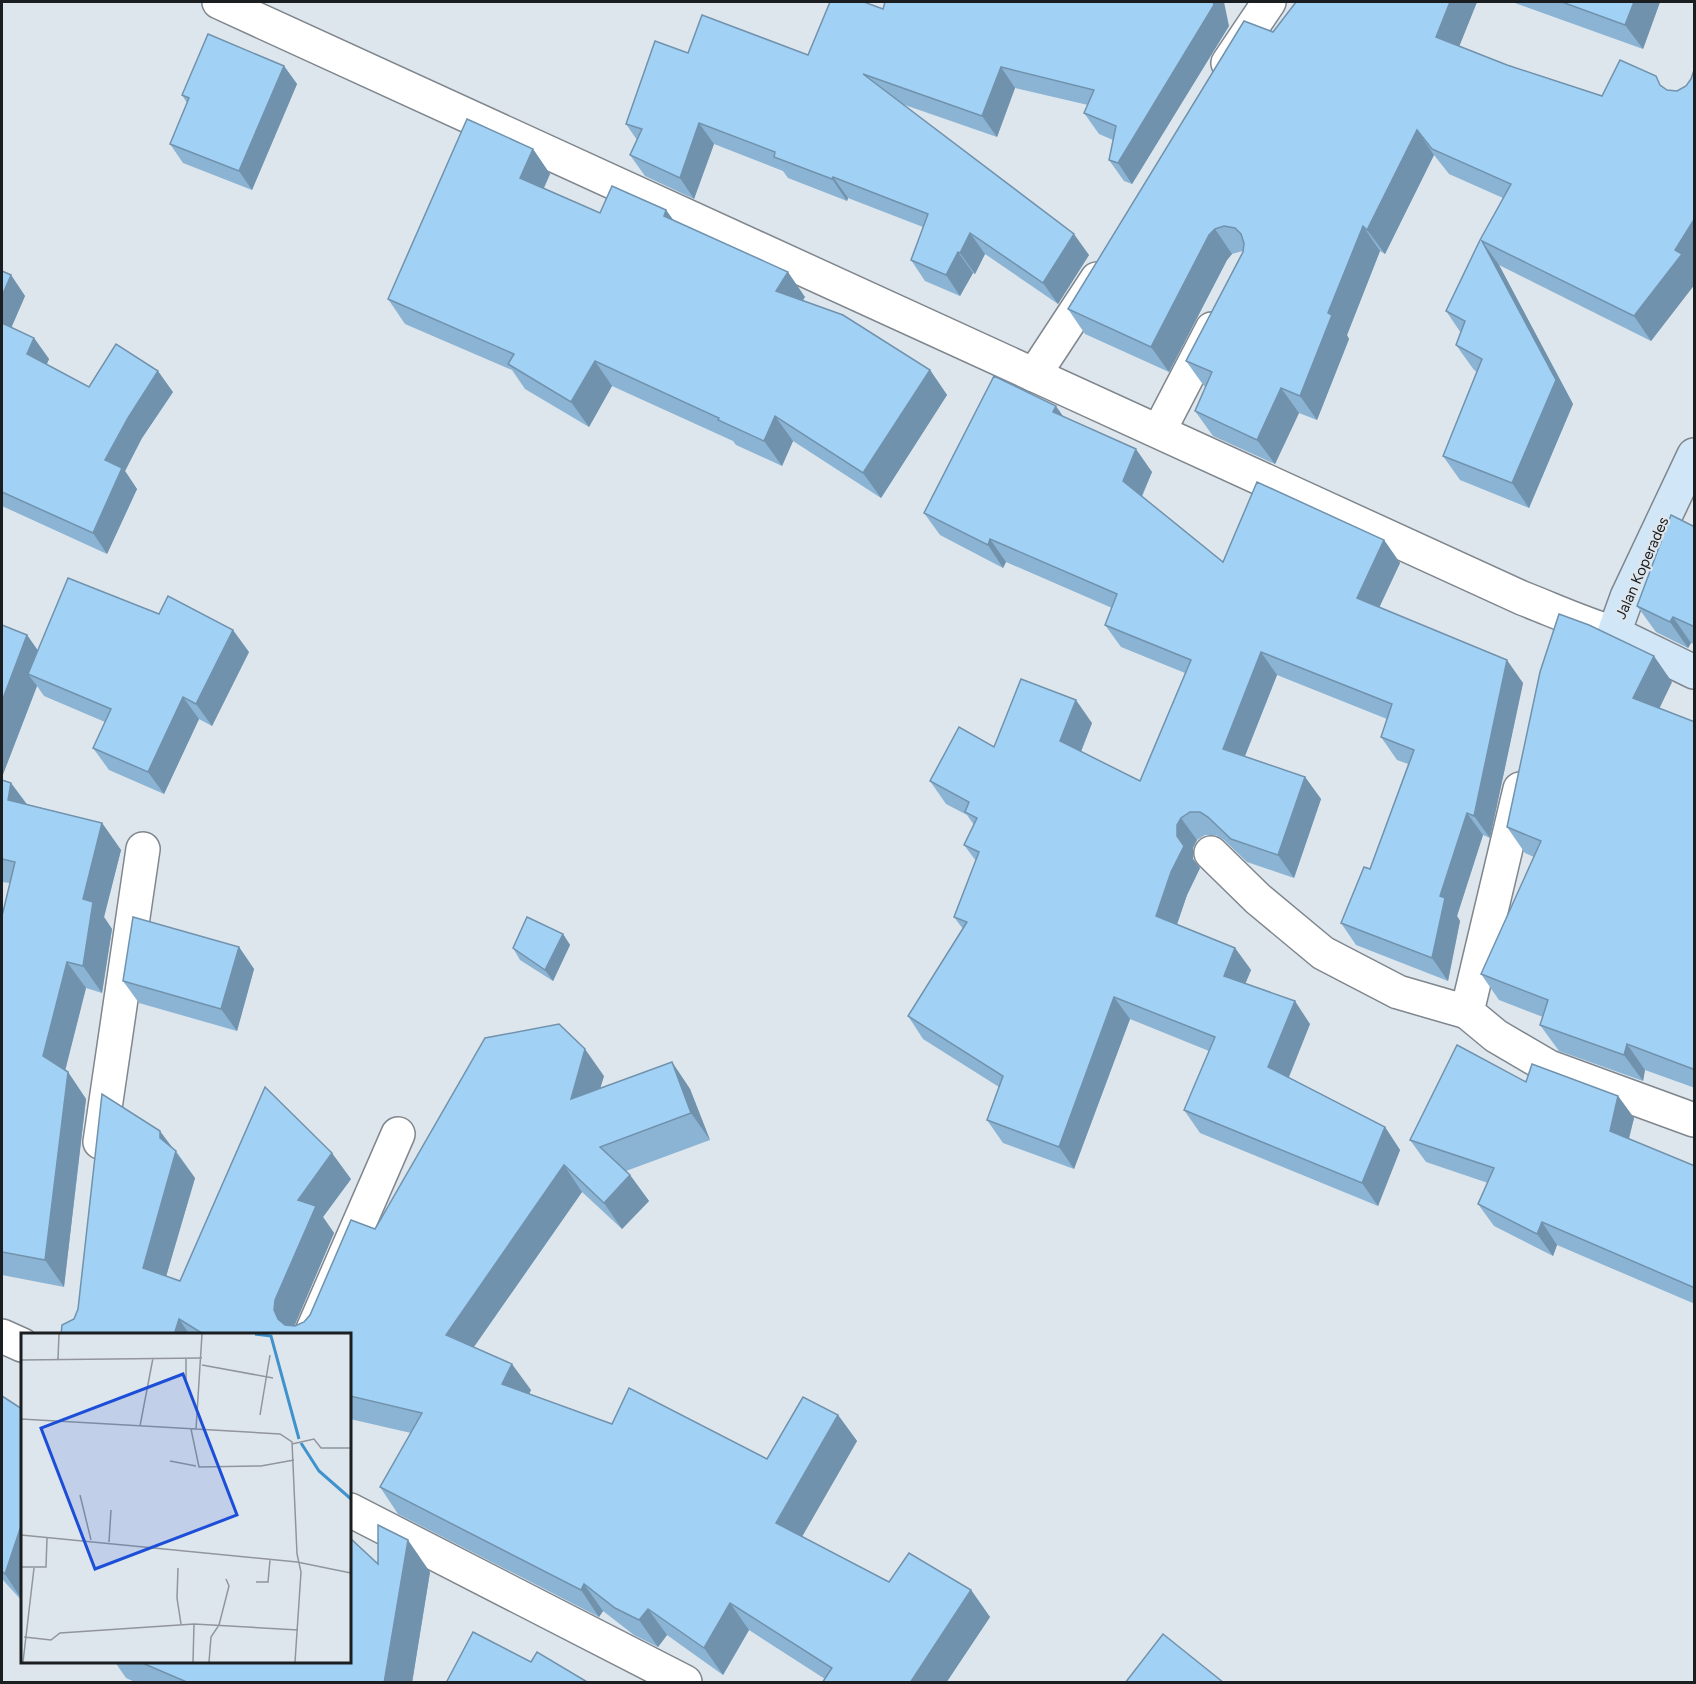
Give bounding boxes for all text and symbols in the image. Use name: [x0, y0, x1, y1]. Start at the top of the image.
street label: Jalan Koperades: [1611, 514, 1673, 622]
inset map: [21, 1333, 351, 1663]

